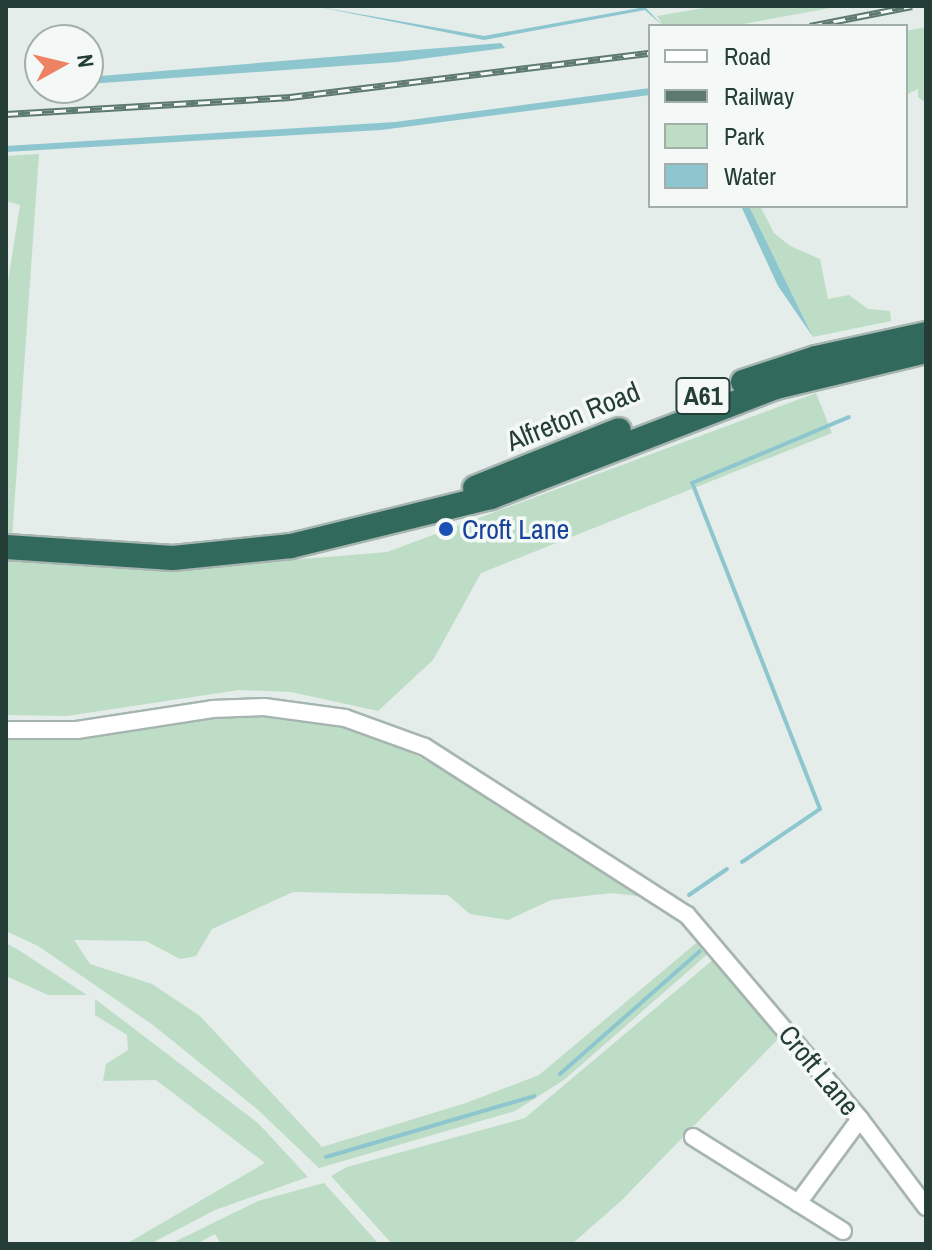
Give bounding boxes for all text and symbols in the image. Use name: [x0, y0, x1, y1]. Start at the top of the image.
north arrow: [24, 24, 104, 104]
legend: [648, 24, 908, 208]
text: Road: [724, 40, 771, 72]
text: N: [70, 52, 102, 69]
text: Railway: [724, 80, 794, 112]
text: Park: [724, 120, 764, 152]
text: Water: [724, 160, 776, 192]
street label: Alfreton Road: [502, 374, 644, 458]
road number: A61: [675, 374, 731, 418]
place label: Croft Lane: [462, 512, 569, 546]
marker: Croft Lane: [437, 520, 455, 538]
street label: Croft Lane: [772, 1018, 866, 1122]

